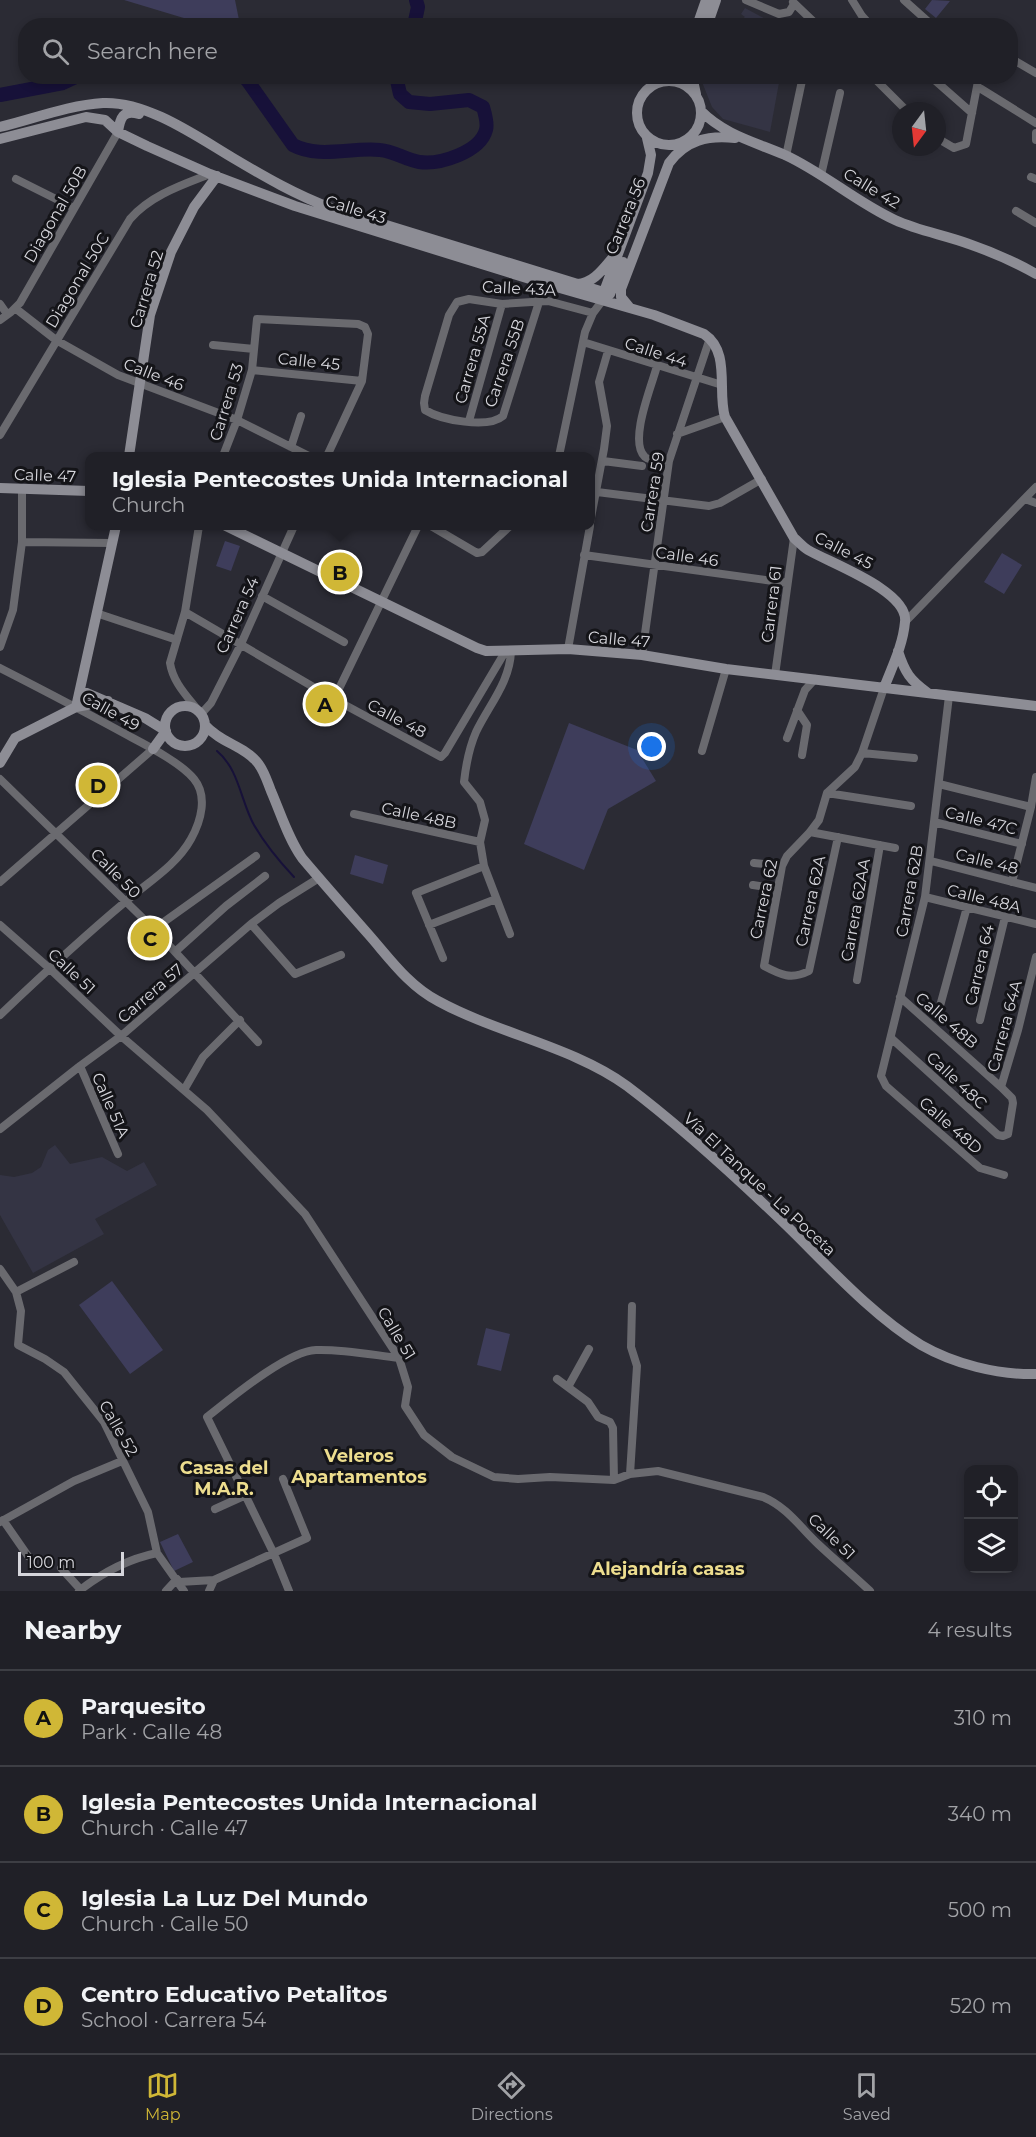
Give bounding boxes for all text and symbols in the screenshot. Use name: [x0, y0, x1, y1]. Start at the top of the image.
search box: [18, 18, 1018, 84]
icon: search: [39, 35, 72, 68]
text: Search here: [87, 38, 218, 65]
north arrow: [892, 102, 946, 156]
street label: Diagonal 50B: [20, 163, 91, 266]
street label: Calle 42: [840, 164, 904, 213]
street label: Carrera 56: [601, 175, 650, 257]
street label: Calle 43: [323, 191, 389, 228]
street label: Diagonal 50C: [42, 229, 113, 331]
street label: Carrera 52: [126, 248, 167, 330]
street label: Calle 43A: [482, 277, 557, 300]
street label: Carrera 55A: [451, 312, 494, 406]
street label: Carrera 55B: [480, 316, 528, 410]
street label: Calle 44: [622, 334, 690, 372]
street label: Calle 45: [277, 349, 341, 374]
street label: Calle 46: [121, 354, 187, 395]
street label: Carrera 53: [206, 361, 247, 443]
street label: Carrera 59: [637, 451, 668, 534]
popup: [85, 452, 595, 530]
street label: Calle 47: [14, 465, 76, 486]
text: Iglesia Pentecostes Unida Internacional: [112, 466, 568, 493]
text: Church: [112, 493, 185, 517]
street label: Calle 45: [812, 528, 876, 573]
street label: Calle 46: [654, 543, 720, 570]
pin: B: [320, 550, 360, 594]
street label: Carrera 61: [757, 564, 786, 644]
street label: Carrera 54: [212, 574, 263, 656]
street label: Calle 47: [587, 627, 651, 652]
pin: A: [306, 682, 344, 726]
street label: Calle 49: [78, 688, 143, 735]
street label: Calle 48: [364, 695, 430, 742]
your location: [637, 732, 666, 761]
pin: D: [78, 762, 118, 808]
street label: Calle 48B: [380, 798, 458, 833]
street label: Calle 47C: [943, 802, 1019, 839]
street label: Calle 50: [87, 844, 145, 902]
street label: Carrera 62B: [892, 844, 927, 939]
street label: Calle 48: [953, 845, 1020, 878]
street label: Carrera 62A: [792, 853, 830, 948]
street label: Carrera 62: [746, 857, 781, 941]
street label: Carrera 62AA: [837, 857, 874, 963]
street label: Calle 48A: [945, 880, 1023, 917]
pin: C: [130, 916, 170, 960]
street label: Carrera 64: [961, 922, 998, 1007]
street label: Calle 51: [44, 945, 99, 998]
street label: Carrera 57: [114, 960, 187, 1027]
street label: Carrera 64A: [983, 978, 1026, 1074]
street label: Calle 48B: [912, 988, 982, 1053]
street label: Calle 48C: [923, 1048, 991, 1113]
street label: Calle 51A: [88, 1070, 134, 1141]
street label: Calle 48D: [915, 1093, 986, 1158]
street label: Vía El Tanque - La Poceta: [680, 1109, 840, 1260]
street label: Calle 51: [374, 1304, 420, 1363]
street label: Calle 52: [95, 1397, 142, 1460]
district label: Veleros Apartamentos: [290, 1445, 427, 1488]
district label: Casas del M.A.R.: [180, 1457, 268, 1500]
map controls: [964, 1465, 1018, 1573]
button: locate: [964, 1465, 1018, 1519]
street label: Calle 51: [804, 1509, 859, 1563]
button: layers: [964, 1519, 1018, 1573]
scale bar: [18, 1549, 124, 1576]
text: 100 m: [27, 1553, 75, 1572]
district label: Alejandría casas: [590, 1558, 745, 1580]
text: Nearby: [24, 1614, 121, 1646]
text: 4 results: [927, 1618, 1012, 1642]
text: Parquesito: [81, 1693, 206, 1720]
text: A: [36, 1706, 51, 1730]
text: 310 m: [954, 1706, 1012, 1730]
text: Park · Calle 48: [81, 1720, 222, 1744]
text: Iglesia Pentecostes Unida Internacional: [81, 1789, 538, 1816]
text: B: [36, 1802, 51, 1826]
text: 340 m: [948, 1802, 1012, 1826]
text: Church · Calle 47: [81, 1816, 248, 1840]
text: Iglesia La Luz Del Mundo: [81, 1885, 368, 1912]
text: C: [36, 1898, 51, 1922]
text: 500 m: [948, 1898, 1012, 1922]
text: Church · Calle 50: [81, 1912, 249, 1936]
text: Centro Educativo Petalitos: [81, 1981, 387, 2008]
text: D: [35, 1994, 52, 2018]
text: 520 m: [950, 1994, 1012, 2018]
text: School · Carrera 54: [81, 2008, 266, 2032]
tab: Map: [145, 2069, 181, 2124]
tab: Directions: [471, 2069, 553, 2124]
tab: Saved: [843, 2069, 891, 2124]

